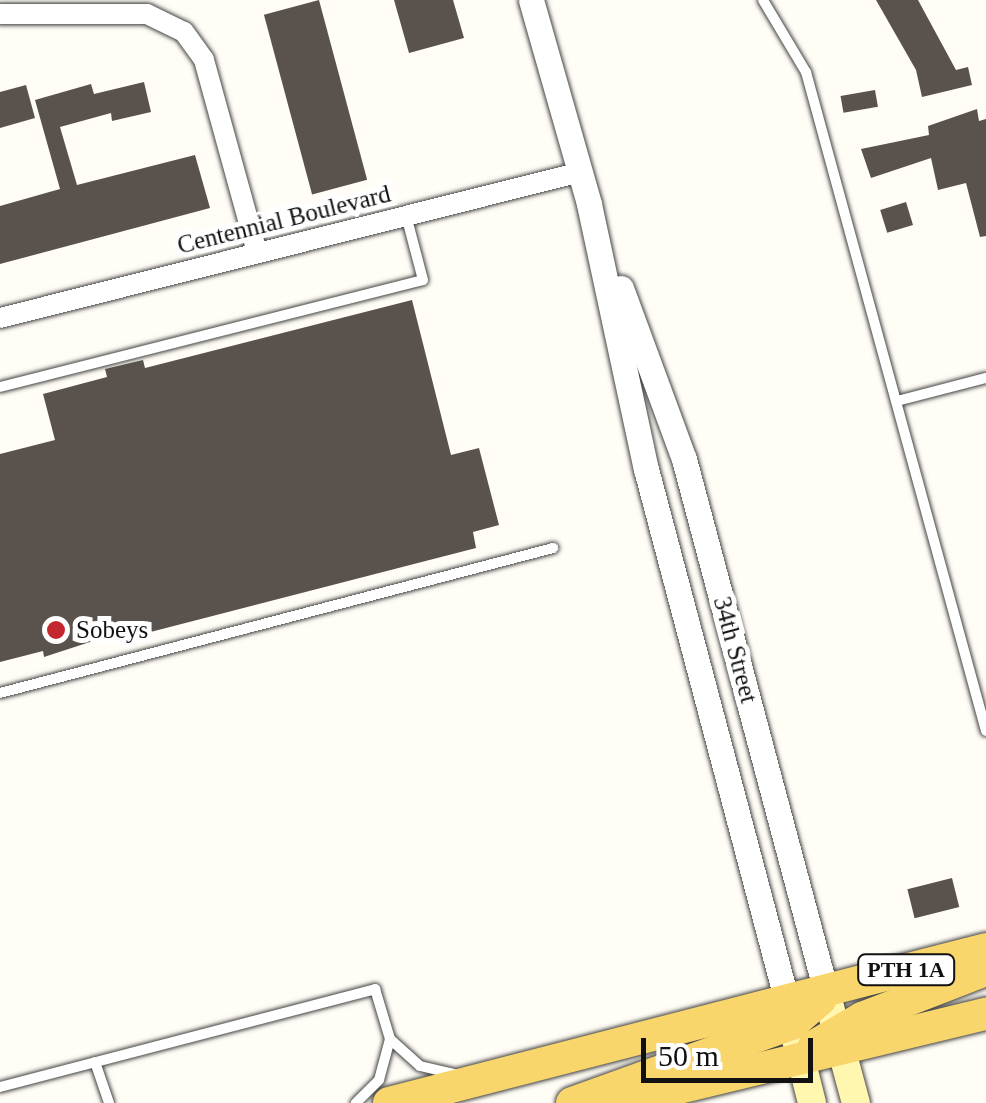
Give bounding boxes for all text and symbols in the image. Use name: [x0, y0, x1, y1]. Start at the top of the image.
street label: Centennial Boulevard: [174, 179, 394, 261]
street label: 34th Street: [706, 593, 764, 707]
place label: Sobeys: [76, 615, 148, 645]
marker: Sobeys: [45, 619, 67, 641]
road number: PTH 1A: [856, 953, 956, 987]
scale bar: [646, 1018, 818, 1080]
text: 50 m: [658, 1039, 719, 1072]

